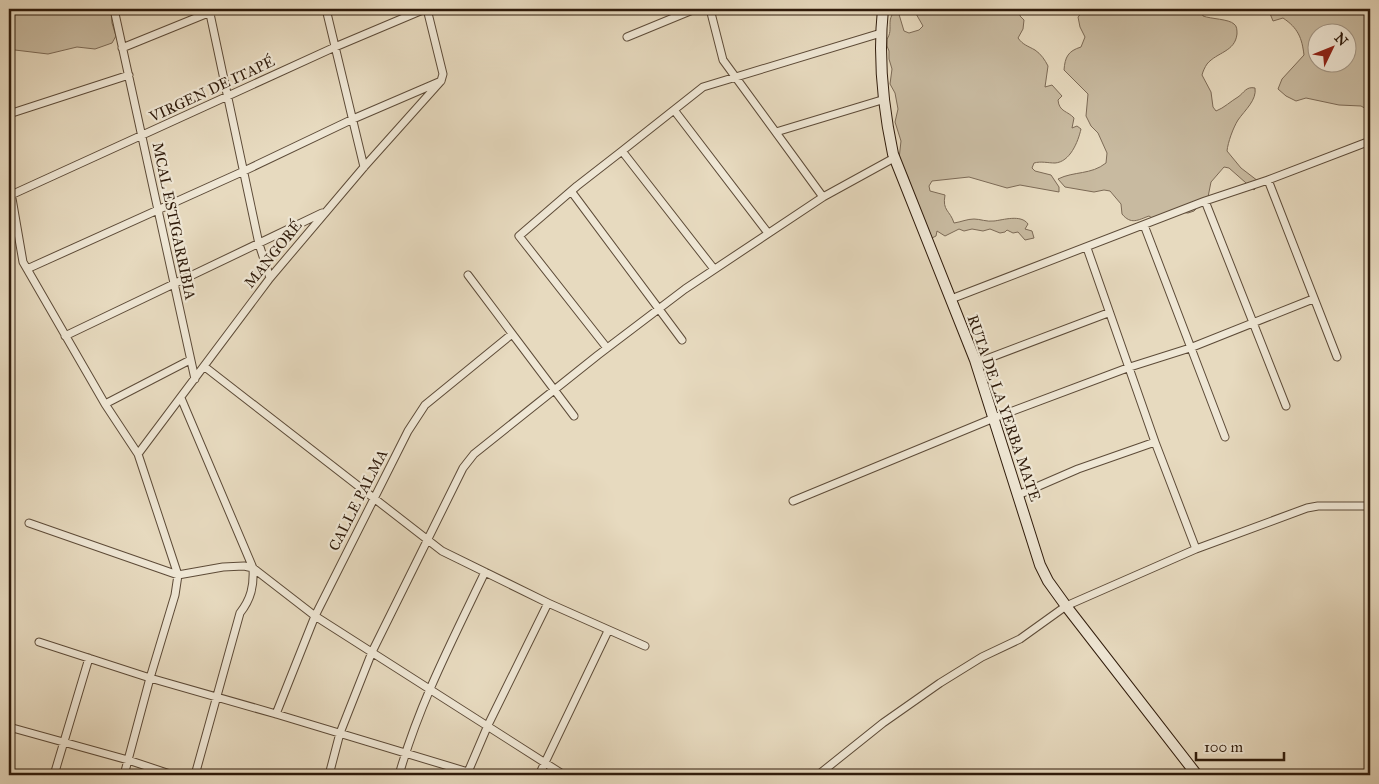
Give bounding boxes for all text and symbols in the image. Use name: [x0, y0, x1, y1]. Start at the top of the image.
north arrow: [1306, 22, 1356, 72]
text: N: [1331, 29, 1351, 50]
street label: VIRGEN DE ITAPÉ: [145, 51, 278, 126]
street label: MCAL ESTIGARRIBIA: [148, 141, 200, 301]
street label: MANGORÉ: [240, 216, 306, 291]
street label: RUTA DE LA YERBA MATE: [964, 312, 1045, 504]
street label: CALLE PALMA: [325, 446, 391, 554]
scale bar: [1196, 729, 1284, 761]
text: 100 m: [1204, 738, 1244, 756]

